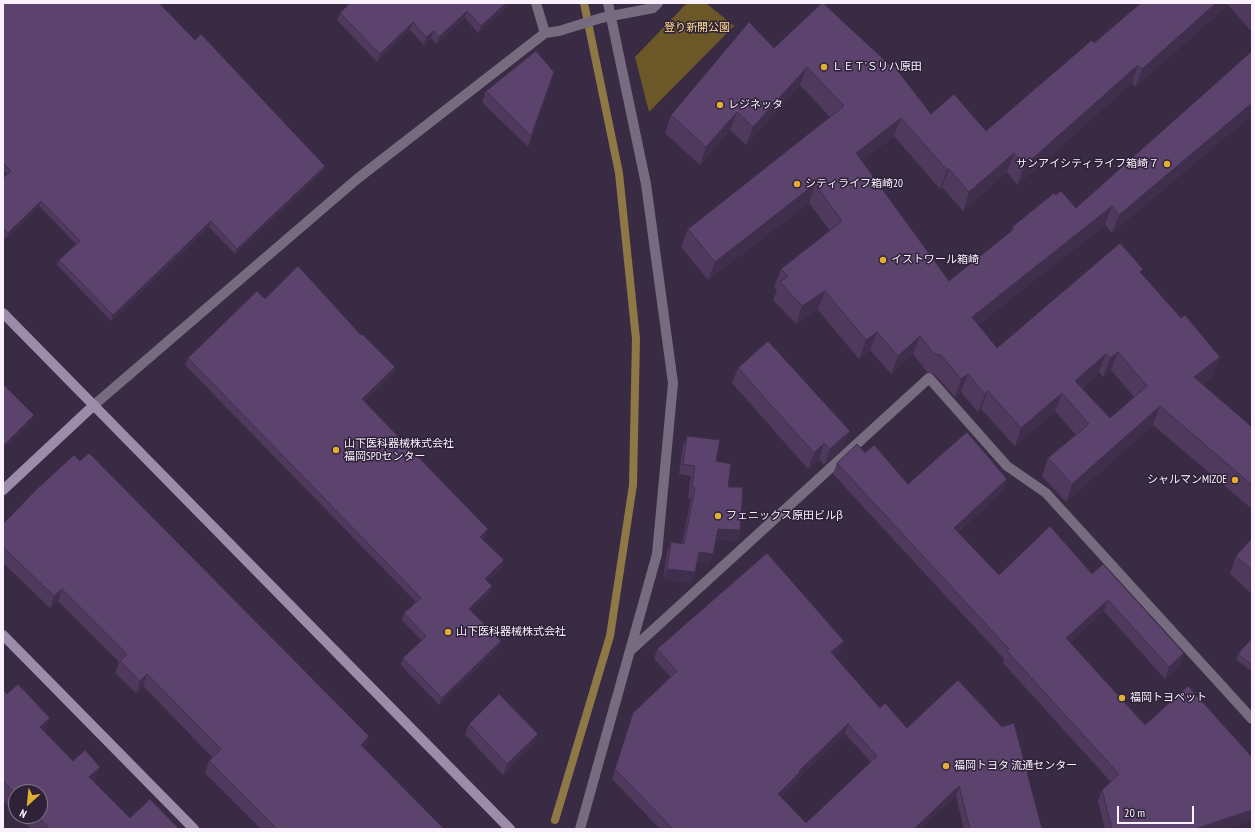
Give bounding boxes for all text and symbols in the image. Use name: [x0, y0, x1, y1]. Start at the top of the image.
park label: 登り新開公園: [664, 21, 730, 35]
place label: ＬＥＴ’Ｓリハ原田: [832, 60, 922, 74]
marker: ＬＥＴ’Ｓリハ原田: [819, 62, 829, 72]
place label: レジネッタ: [728, 98, 783, 112]
marker: レジネッタ: [715, 100, 725, 110]
place label: サンアイシティライフ箱崎７: [1016, 157, 1159, 171]
marker: サンアイシティライフ箱崎７: [1162, 159, 1172, 169]
place label: シティライフ箱崎20: [805, 177, 903, 191]
marker: シティライフ箱崎20: [792, 179, 802, 189]
place label: イストワール箱崎: [891, 253, 979, 267]
marker: イストワール箱崎: [878, 255, 888, 265]
place label: 山下医科器械株式会社 福岡SPDセンター: [344, 437, 454, 463]
marker: 山下医科器械株式会社 福岡SPDセンター: [331, 445, 341, 455]
place label: シャルマンMIZOE: [1147, 473, 1227, 487]
marker: シャルマンMIZOE: [1230, 475, 1240, 485]
place label: フェニックス原田ビルβ: [726, 509, 843, 523]
marker: フェニックス原田ビルβ: [713, 511, 723, 521]
place label: 山下医科器械株式会社: [456, 625, 566, 639]
marker: 山下医科器械株式会社: [443, 627, 453, 637]
place label: 福岡トヨペット: [1130, 691, 1207, 705]
marker: 福岡トヨペット: [1117, 693, 1127, 703]
place label: 福岡トヨタ 流通センター: [954, 759, 1077, 773]
marker: 福岡トヨタ 流通センター: [941, 761, 951, 771]
north arrow: [8, 784, 48, 824]
scale bar: [1119, 798, 1196, 824]
text: 20 m: [1124, 805, 1145, 820]
text: N: [17, 806, 29, 821]

